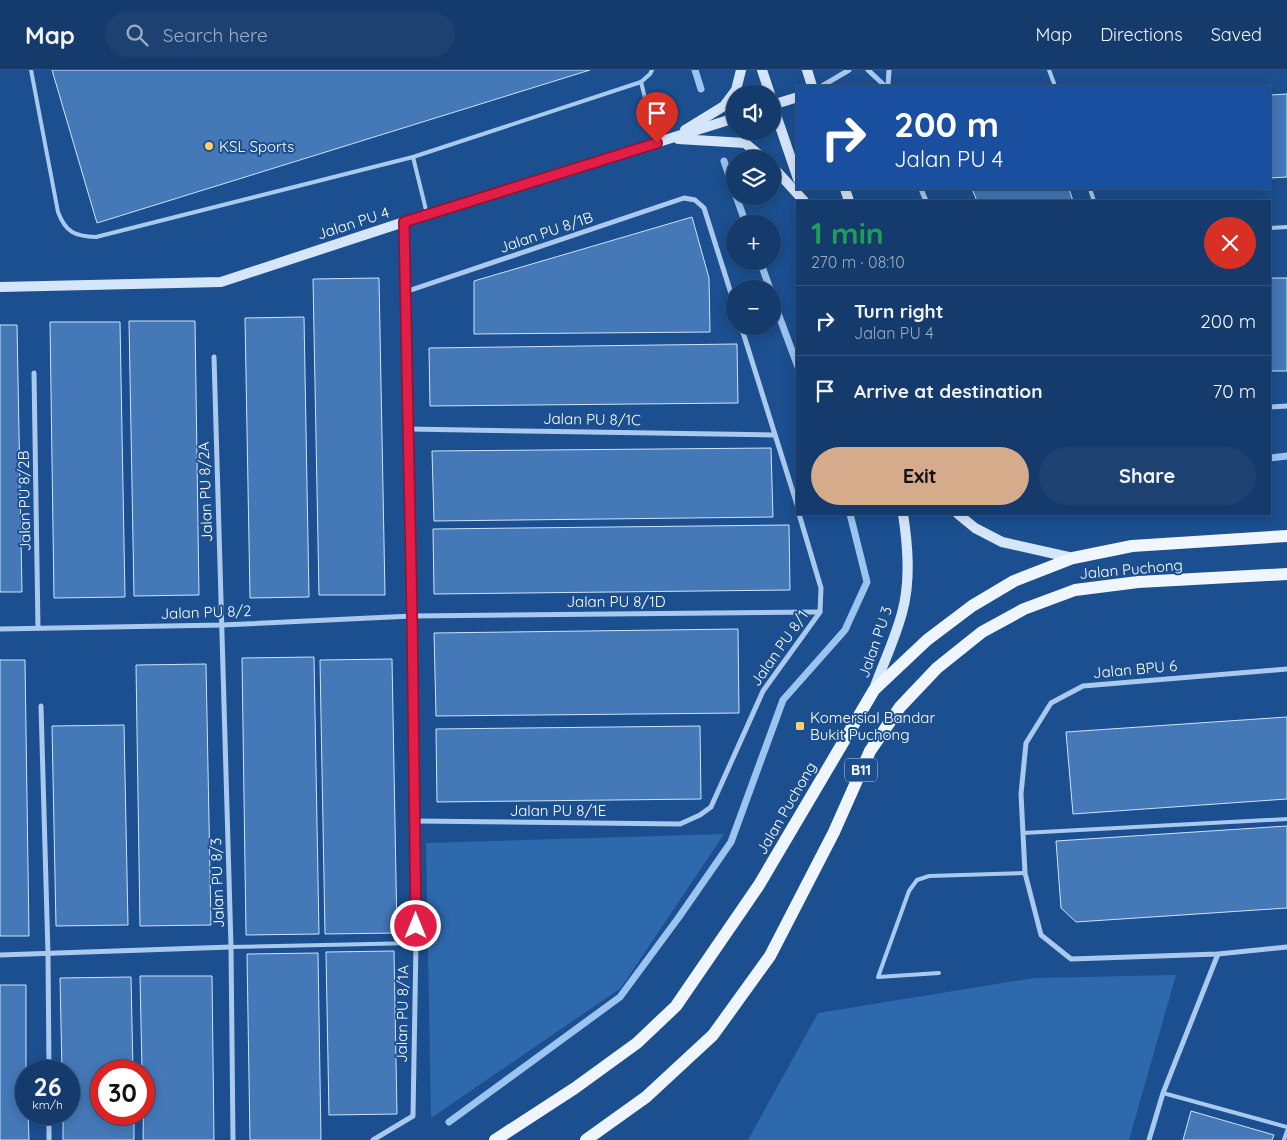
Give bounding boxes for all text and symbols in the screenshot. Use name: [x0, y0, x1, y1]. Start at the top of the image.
search box: [105, 12, 455, 57]
text: Map: [25, 20, 75, 50]
icon: search: [123, 21, 151, 49]
text: Search here: [163, 23, 268, 47]
text: Map: [1035, 23, 1072, 46]
text: Directions: [1100, 23, 1183, 46]
text: Saved: [1211, 23, 1262, 46]
map controls: [726, 85, 781, 335]
button: sound: [726, 85, 781, 140]
pin: [636, 92, 678, 143]
icon: arrive: [643, 99, 671, 127]
text: 200 m: [894, 102, 999, 146]
icon: right: [811, 105, 876, 170]
place label: KSL Sports: [219, 137, 294, 156]
marker: KSL Sports: [203, 140, 215, 152]
text: Jalan PU 4: [894, 145, 1003, 173]
button: layers: [726, 150, 781, 205]
street label: Jalan PU 4: [315, 202, 391, 244]
street label: Jalan PU 8/1B: [497, 207, 596, 257]
text: 1 min: [811, 214, 884, 252]
button: +: [726, 215, 781, 270]
button: close: [1204, 217, 1256, 269]
text: 270 m · 08:10: [811, 252, 905, 272]
button: −: [726, 280, 781, 335]
text: Turn right: [854, 299, 943, 323]
icon: right: [811, 307, 839, 335]
text: 200 m: [1200, 309, 1256, 333]
text: Jalan PU 4: [854, 323, 934, 343]
icon: arrive: [811, 377, 839, 405]
text: Arrive at destination: [854, 379, 1043, 403]
text: 70 m: [1212, 379, 1256, 403]
street label: Jalan PU 8/1C: [543, 409, 641, 429]
street label: Jalan PU 8/2A: [194, 441, 216, 543]
button: Exit: [811, 447, 1029, 505]
button: Share: [1039, 447, 1256, 505]
street label: Jalan PU 8/2B: [14, 450, 34, 552]
street label: Jalan Puchong: [1078, 555, 1184, 583]
street label: Jalan PU 8/1D: [567, 592, 666, 611]
street label: Jalan PU 8/2: [160, 601, 252, 623]
street label: Jalan PU 3: [854, 604, 896, 680]
street label: Jalan PU 8/1: [746, 606, 812, 690]
street label: Jalan BPU 6: [1092, 656, 1178, 682]
place label: Komersial Bandar Bukit Puchong: [810, 708, 935, 744]
marker: Komersial Bandar Bukit Puchong: [794, 720, 806, 732]
street label: Jalan Puchong: [752, 758, 820, 858]
road number: B11: [845, 758, 877, 782]
street label: Jalan PU 8/1E: [510, 801, 606, 820]
street label: Jalan PU 8/3: [206, 837, 228, 929]
position arrow: [389, 899, 441, 951]
street label: Jalan PU 8/1A: [392, 965, 412, 1063]
speed limit sign: 30: [90, 1060, 155, 1125]
text: 26: [33, 1071, 62, 1102]
text: km/h: [32, 1097, 63, 1112]

